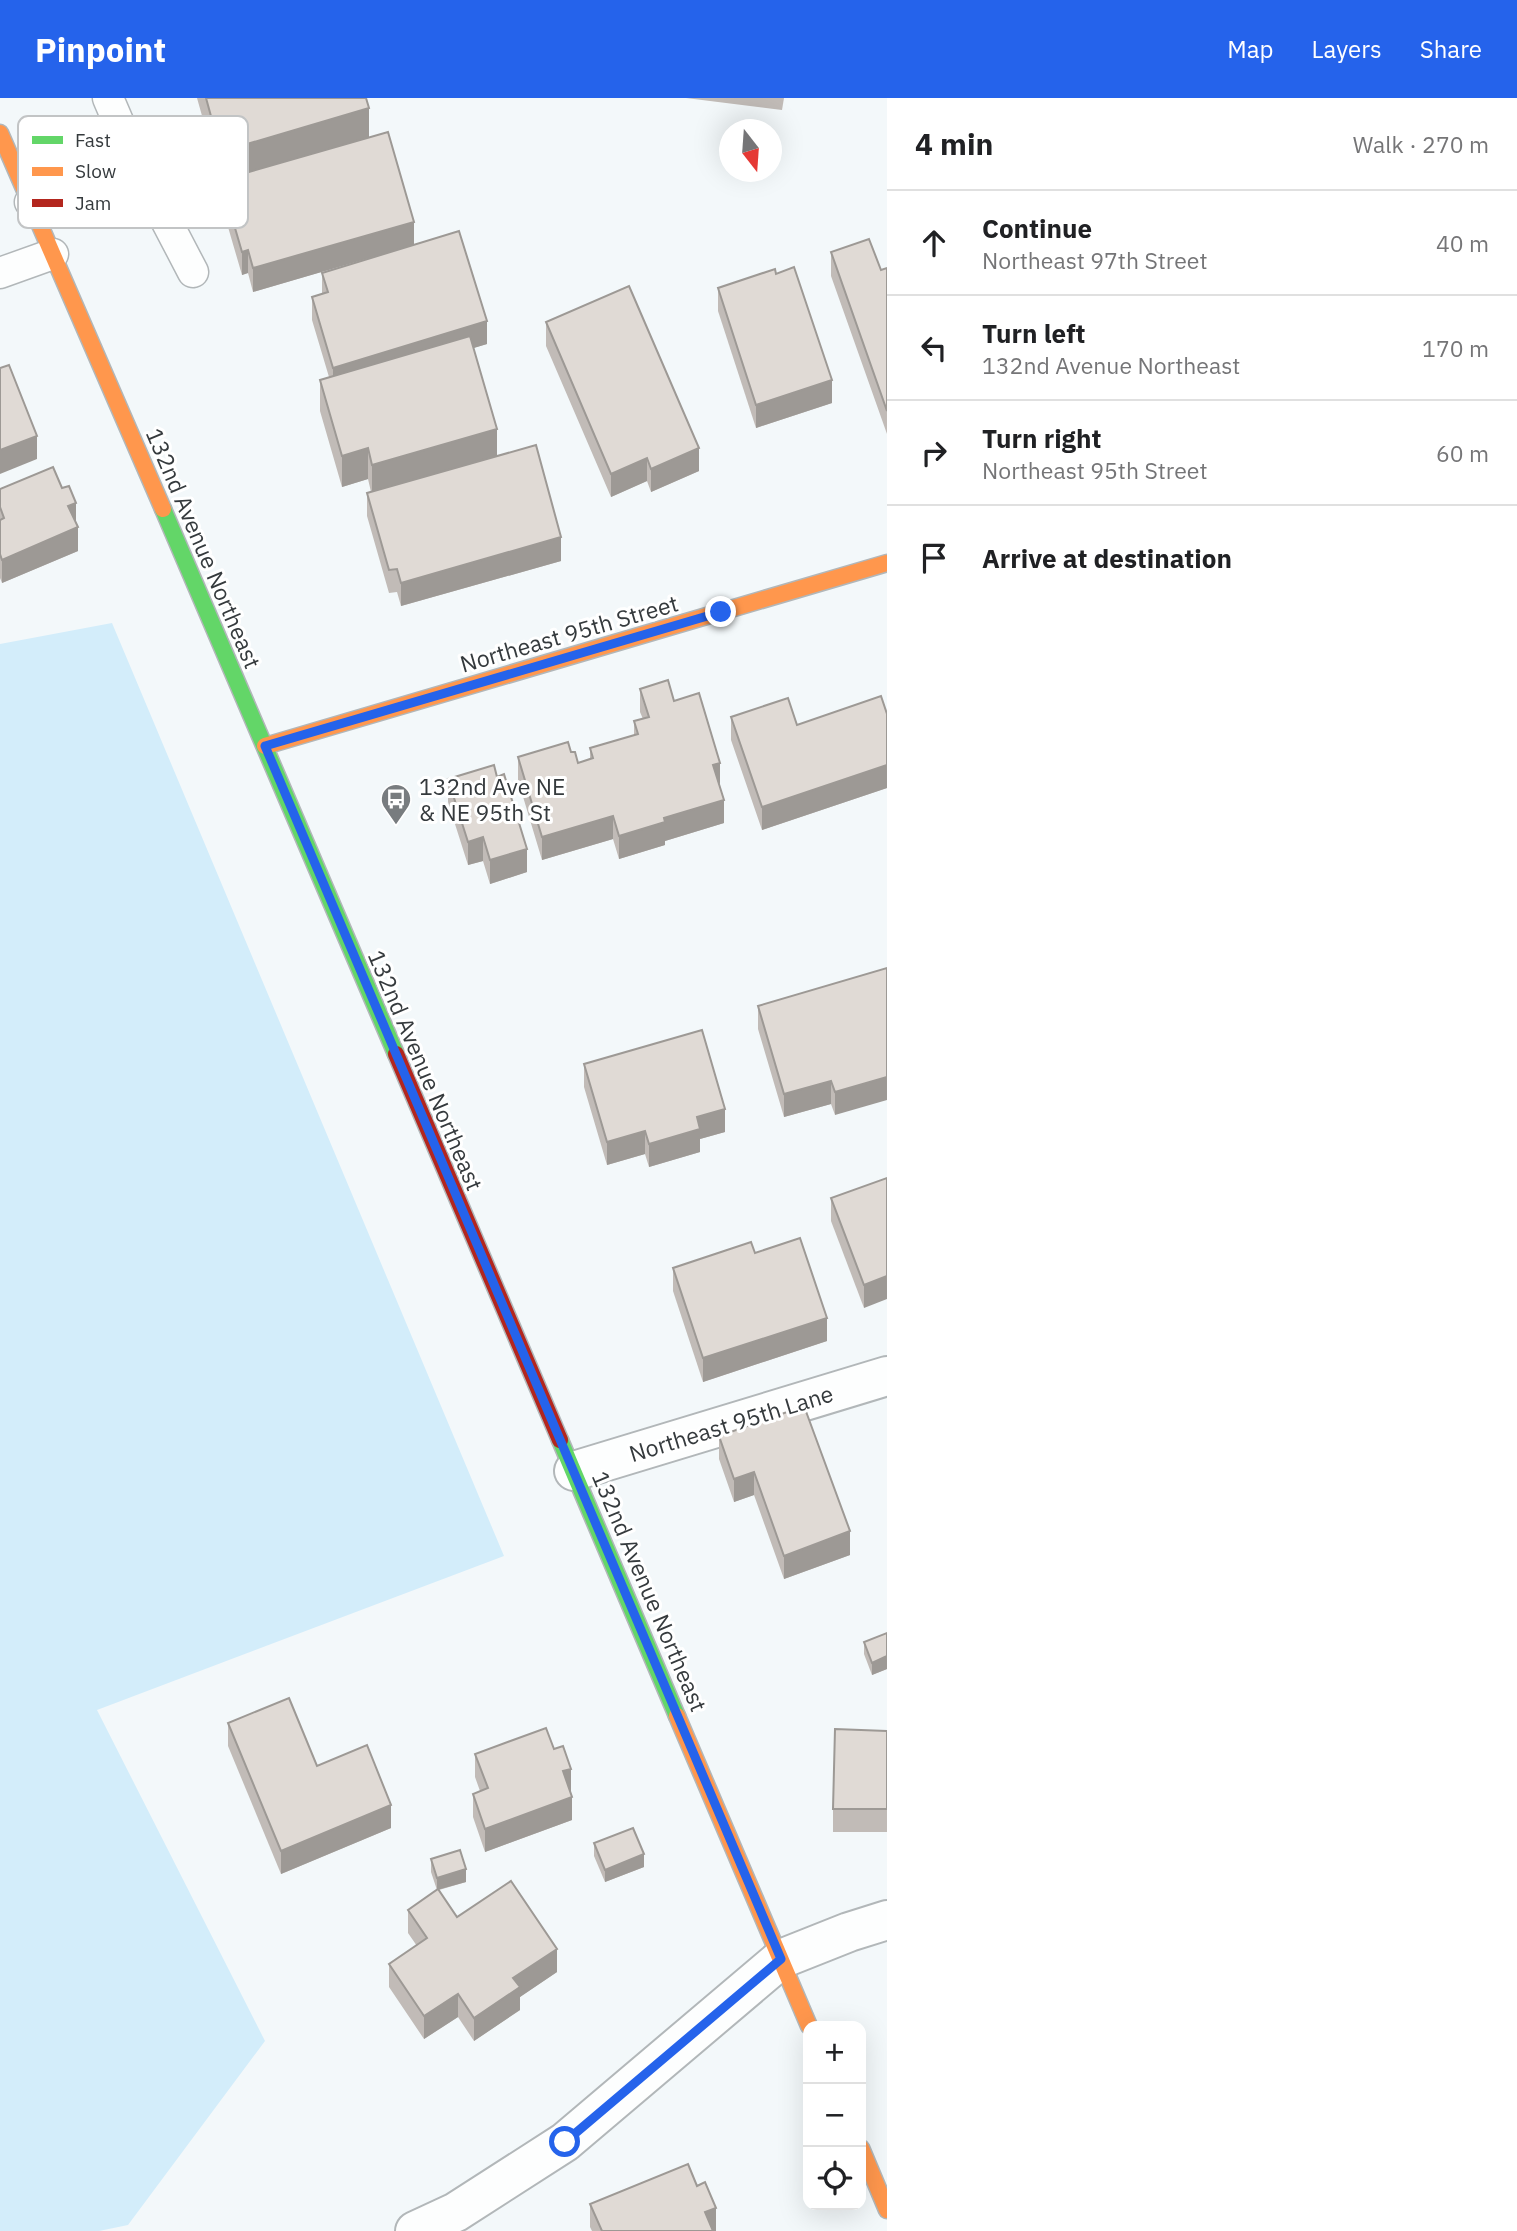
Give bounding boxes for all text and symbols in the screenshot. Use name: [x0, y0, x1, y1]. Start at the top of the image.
text: Pinpoint: [35, 28, 166, 71]
text: Map: [1227, 33, 1274, 65]
text: Layers: [1312, 33, 1382, 65]
text: Share: [1420, 33, 1482, 65]
legend: [18, 116, 248, 228]
north arrow: [719, 119, 782, 182]
text: 4 min: [915, 124, 993, 163]
text: Fast: [75, 128, 111, 152]
text: Walk · 270 m: [1353, 129, 1489, 159]
text: Slow: [75, 159, 116, 183]
text: Jam: [75, 191, 111, 215]
text: Continue: [982, 211, 1092, 245]
icon: ahead: [915, 224, 953, 262]
text: 40 m: [1436, 228, 1489, 258]
text: Northeast 97th Street: [982, 245, 1208, 275]
text: Turn left: [982, 316, 1085, 350]
icon: left: [915, 329, 953, 367]
text: 170 m: [1422, 333, 1489, 363]
text: 132nd Avenue Northeast: [982, 350, 1240, 380]
text: Turn right: [982, 421, 1101, 455]
street label: 132nd Avenue Northeast: [140, 423, 268, 673]
icon: right: [915, 434, 953, 472]
text: 60 m: [1436, 438, 1489, 468]
text: Northeast 95th Street: [982, 455, 1208, 485]
icon: arrive: [915, 539, 953, 577]
text: Arrive at destination: [982, 541, 1232, 575]
street label: Northeast 95th Street: [456, 588, 682, 678]
route end: [705, 596, 736, 627]
place label: 132nd Ave NE & NE 95th St: [419, 771, 565, 827]
bus stop icon: 132nd Ave NE & NE 95th St: [379, 782, 413, 826]
street label: 132nd Avenue Northeast: [362, 945, 490, 1195]
street label: Northeast 95th Lane: [625, 1378, 837, 1468]
street label: 132nd Avenue Northeast: [586, 1466, 714, 1716]
map controls: [803, 2021, 866, 2210]
button: +: [803, 2021, 866, 2084]
button: −: [803, 2084, 866, 2147]
route start: [549, 2126, 580, 2157]
button: locate: [803, 2147, 866, 2210]

